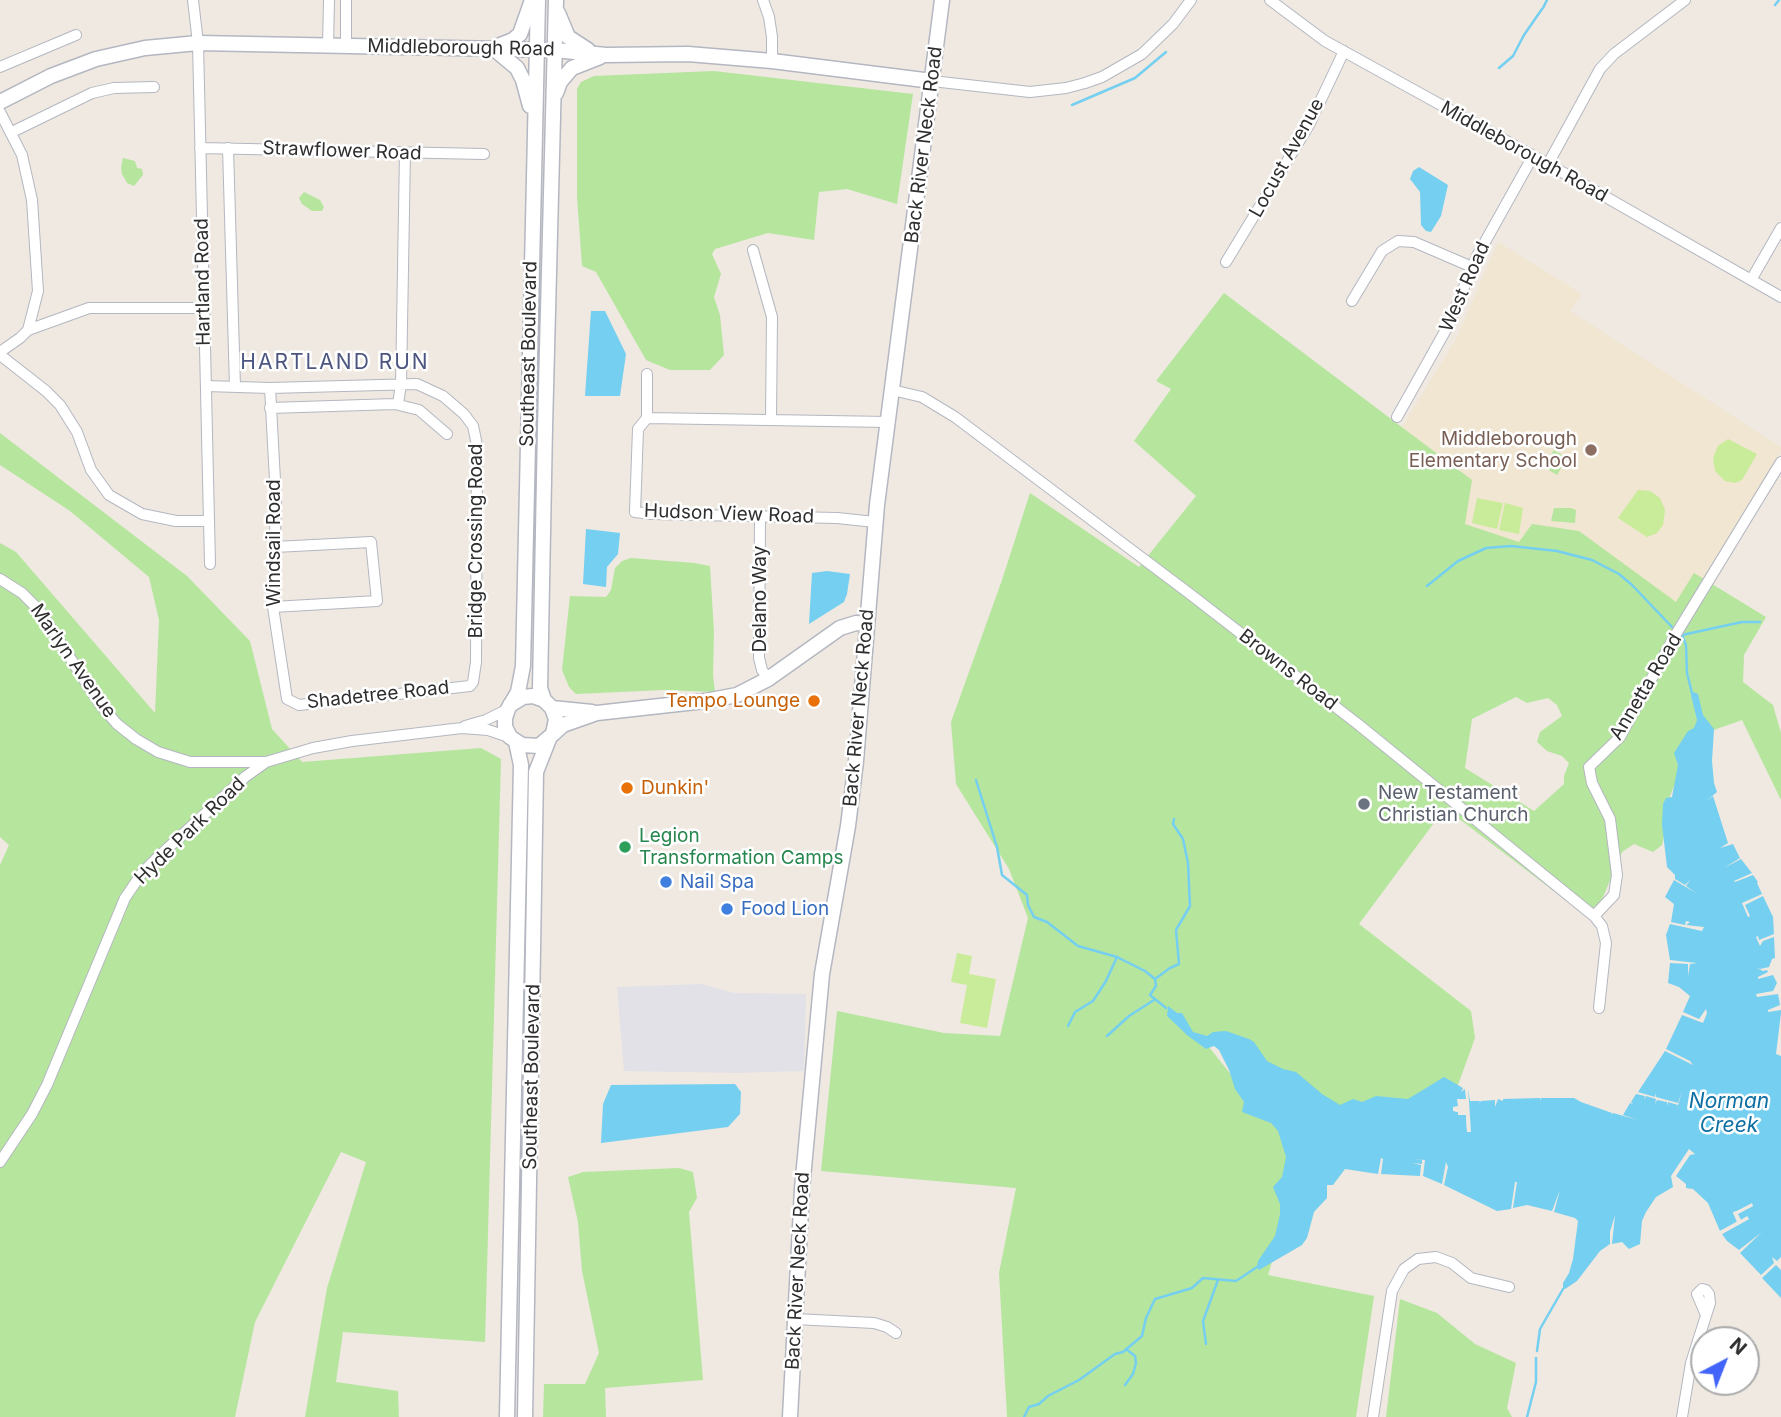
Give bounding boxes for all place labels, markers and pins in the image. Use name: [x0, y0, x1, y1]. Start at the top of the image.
place label: Middleborough Elementary School: [1409, 428, 1577, 472]
marker: Middleborough Elementary School: [1583, 442, 1599, 458]
place label: Tempo Lounge: [666, 690, 800, 712]
marker: Tempo Lounge: [806, 693, 822, 709]
place label: Dunkin': [641, 777, 709, 799]
marker: Dunkin': [619, 780, 635, 796]
place label: New Testament Christian Church: [1378, 782, 1529, 826]
marker: New Testament Christian Church: [1356, 796, 1372, 812]
place label: Legion Transformation Camps: [639, 825, 844, 869]
marker: Legion Transformation Camps: [617, 839, 633, 855]
place label: Nail Spa: [680, 871, 754, 893]
marker: Nail Spa: [658, 874, 674, 890]
place label: Food Lion: [741, 898, 829, 920]
marker: Food Lion: [719, 901, 735, 917]

